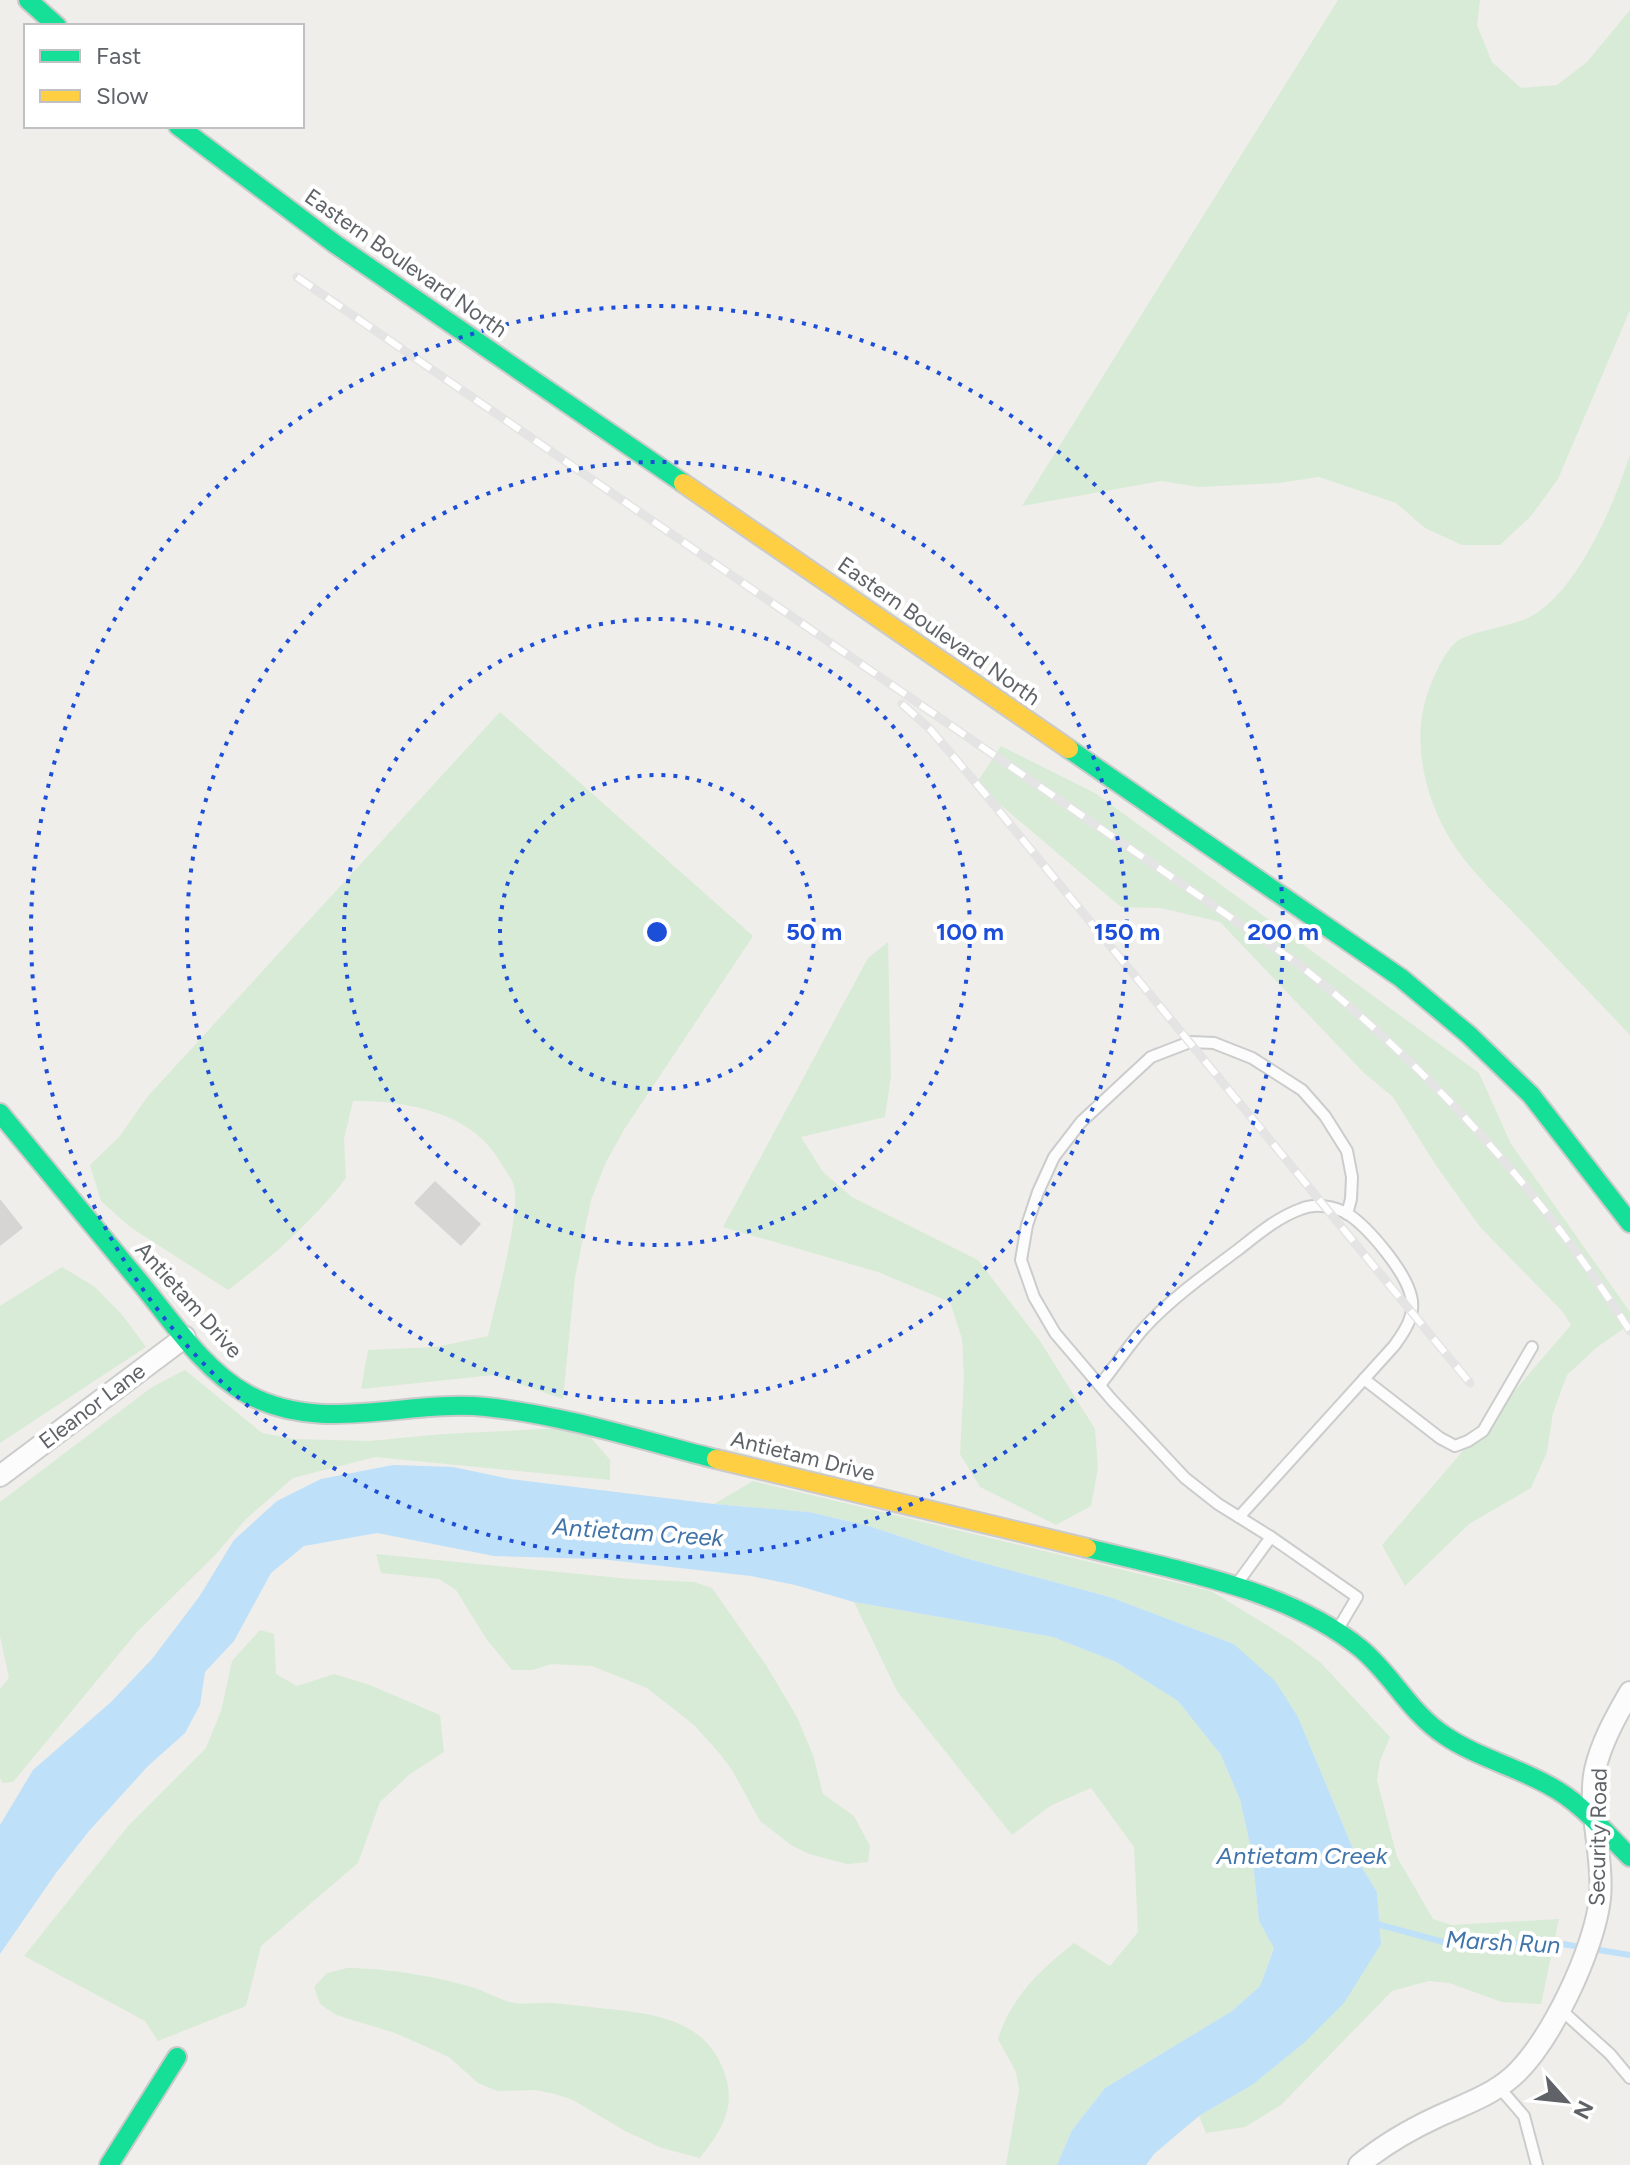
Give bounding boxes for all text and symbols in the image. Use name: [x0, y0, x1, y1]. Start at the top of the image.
legend: [24, 24, 304, 128]
text: Fast: [96, 41, 141, 70]
text: Slow: [96, 81, 149, 110]
street label: Eastern Boulevard North: [300, 183, 512, 343]
street label: Eastern Boulevard North: [833, 551, 1045, 711]
text: 50 m: [786, 917, 842, 946]
text: 100 m: [936, 917, 1004, 946]
text: 150 m: [1094, 917, 1160, 946]
text: 200 m: [1247, 917, 1319, 946]
centre of rings: [643, 918, 671, 946]
street label: Antietam Drive: [130, 1236, 248, 1364]
street label: Eleanor Lane: [34, 1357, 150, 1455]
street label: Antietam Drive: [728, 1425, 878, 1487]
water label: Antietam Creek: [551, 1512, 726, 1553]
street label: Security Road: [1583, 1768, 1613, 1906]
water label: Antietam Creek: [1216, 1841, 1389, 1870]
water label: Marsh Run: [1445, 1925, 1561, 1959]
north arrow: [1526, 2061, 1606, 2141]
text: N: [1567, 2096, 1599, 2124]

